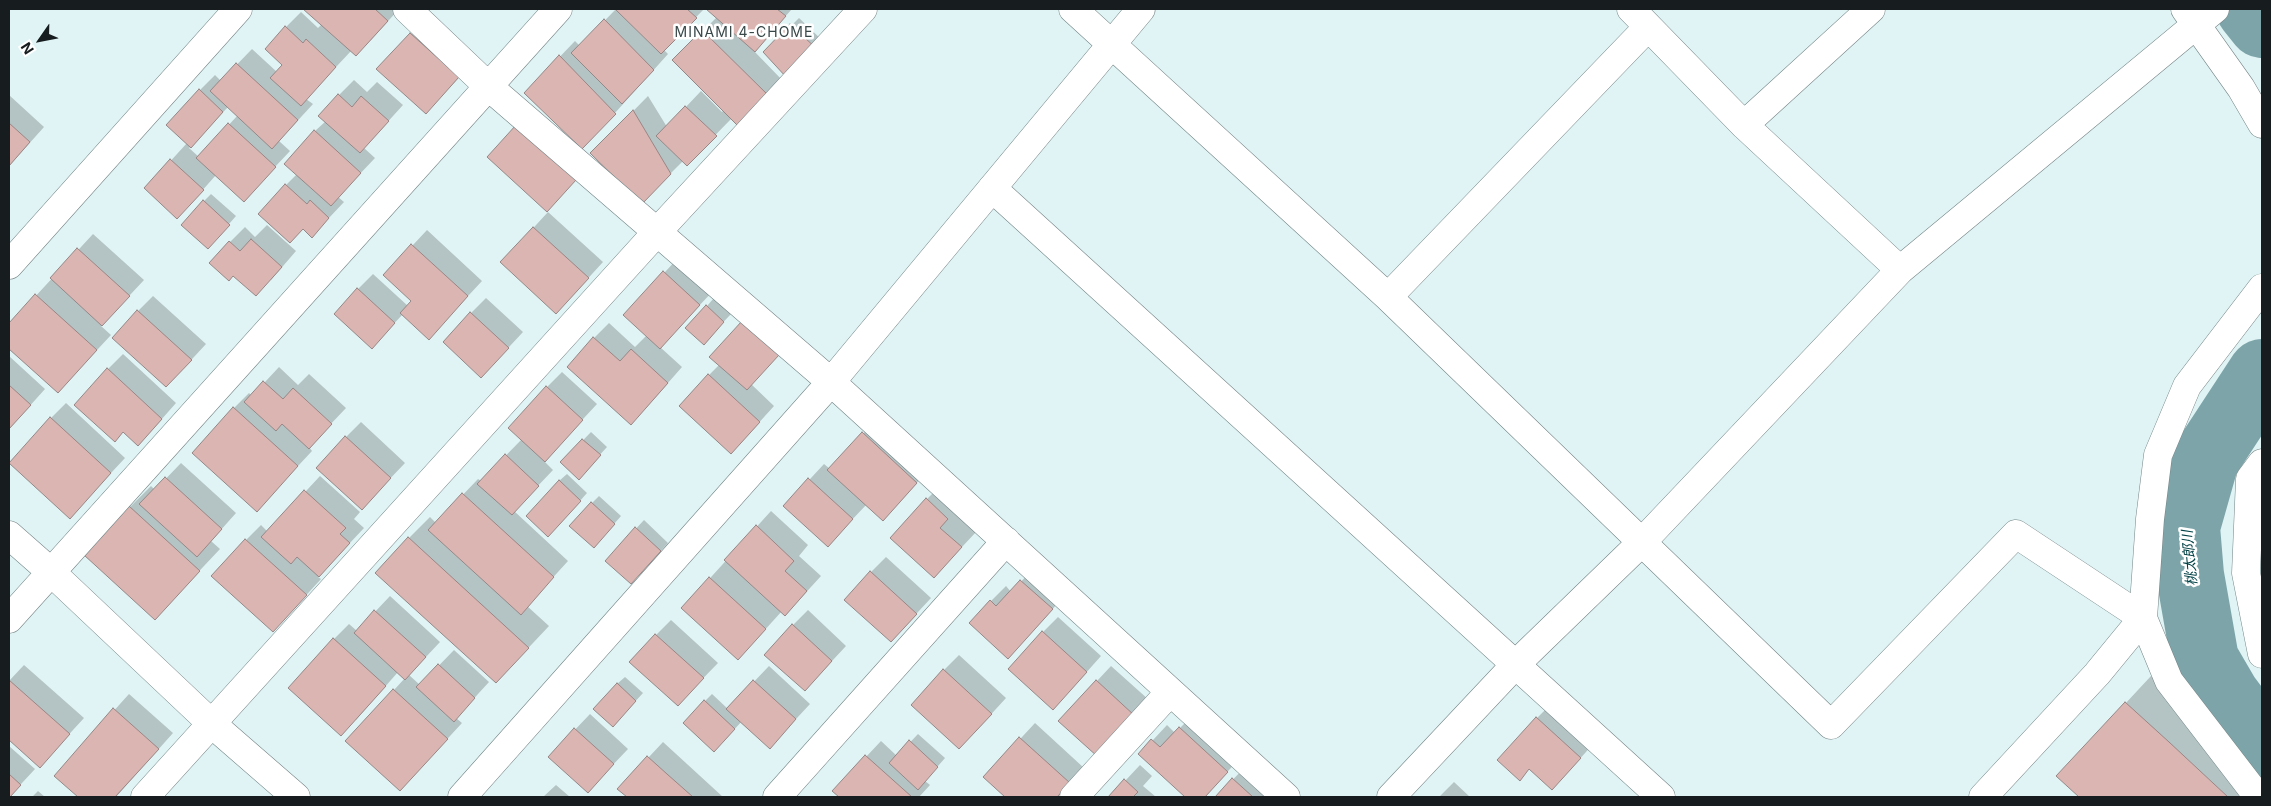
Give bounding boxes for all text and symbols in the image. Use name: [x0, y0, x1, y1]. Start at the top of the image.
north arrow: [15, 15, 65, 65]
district label: MINAMI 4-CHOME: [673, 25, 815, 41]
text: N: [17, 39, 37, 58]
water label: 桃太郎川: [2179, 529, 2201, 587]

